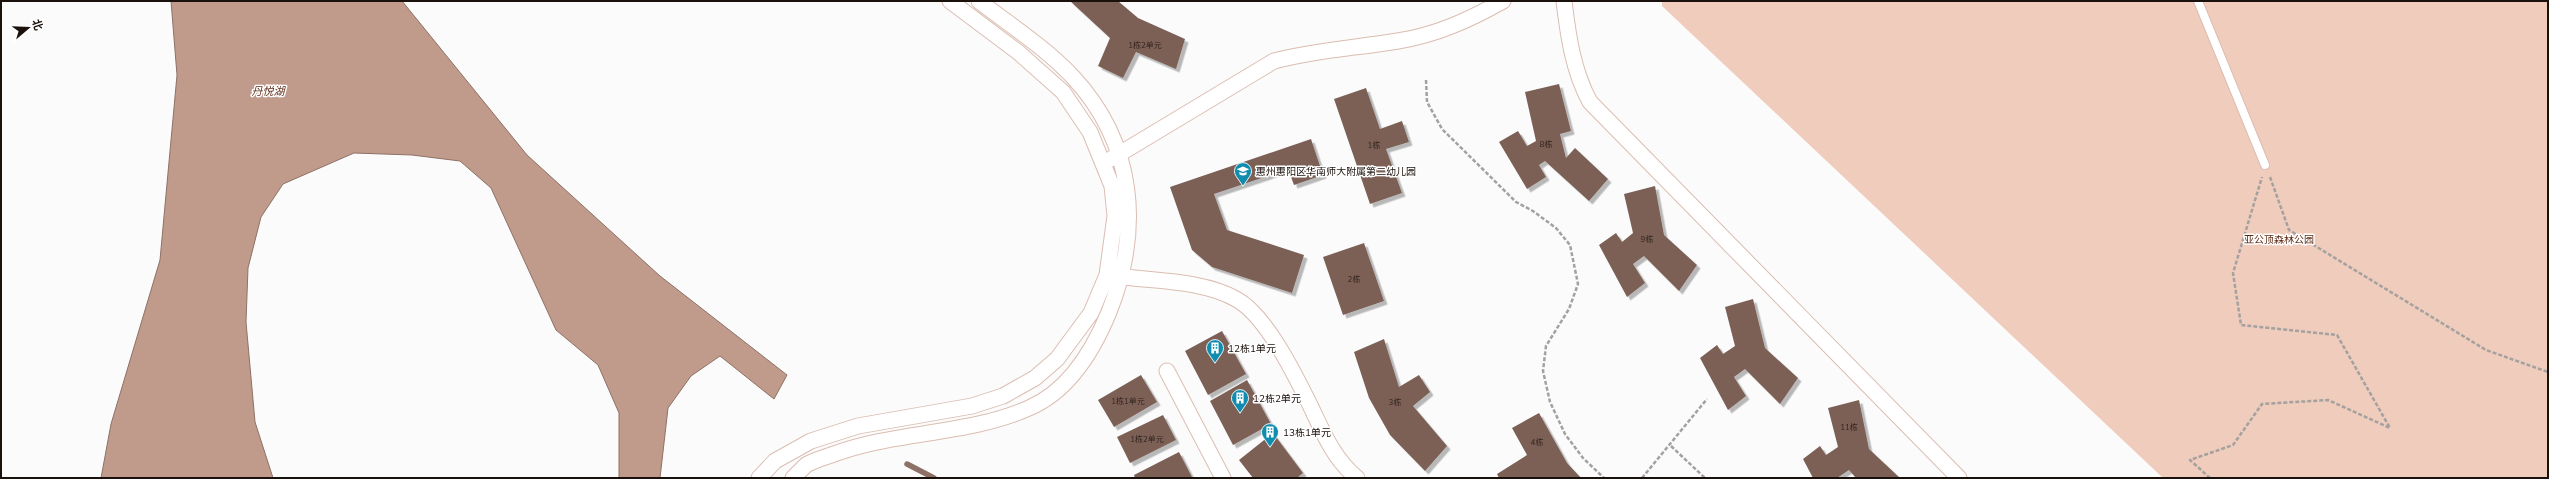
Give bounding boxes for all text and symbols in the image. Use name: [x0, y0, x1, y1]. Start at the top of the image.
north arrow: [8, 8, 48, 48]
text: 北: [28, 17, 46, 33]
house number: 1栋2单元: [1128, 40, 1162, 51]
water label: 丹悦湖: [252, 84, 286, 99]
house number: 8栋: [1540, 139, 1552, 150]
house number: 1栋: [1368, 140, 1380, 151]
school or university icon: 惠州惠阳区华南师大附属第二幼儿园: [1233, 161, 1253, 186]
place label: 惠州惠阳区华南师大附属第二幼儿园: [1256, 165, 1416, 179]
park label: 亚公顶森林公园: [2244, 233, 2314, 247]
house number: 9栋: [1641, 234, 1653, 245]
house number: 2栋: [1348, 274, 1360, 285]
building icon: 12栋1单元: [1205, 338, 1225, 363]
place label: 12栋1单元: [1228, 342, 1276, 356]
building icon: 12栋2单元: [1230, 388, 1250, 413]
place label: 12栋2单元: [1253, 392, 1301, 406]
house number: 1栋1单元: [1111, 396, 1145, 407]
house number: 3栋: [1389, 397, 1401, 408]
building icon: 13栋1单元: [1260, 422, 1280, 447]
house number: 11栋: [1840, 422, 1858, 433]
place label: 13栋1单元: [1283, 426, 1331, 440]
house number: 1栋2单元: [1130, 434, 1164, 445]
house number: 4栋: [1531, 437, 1543, 448]

